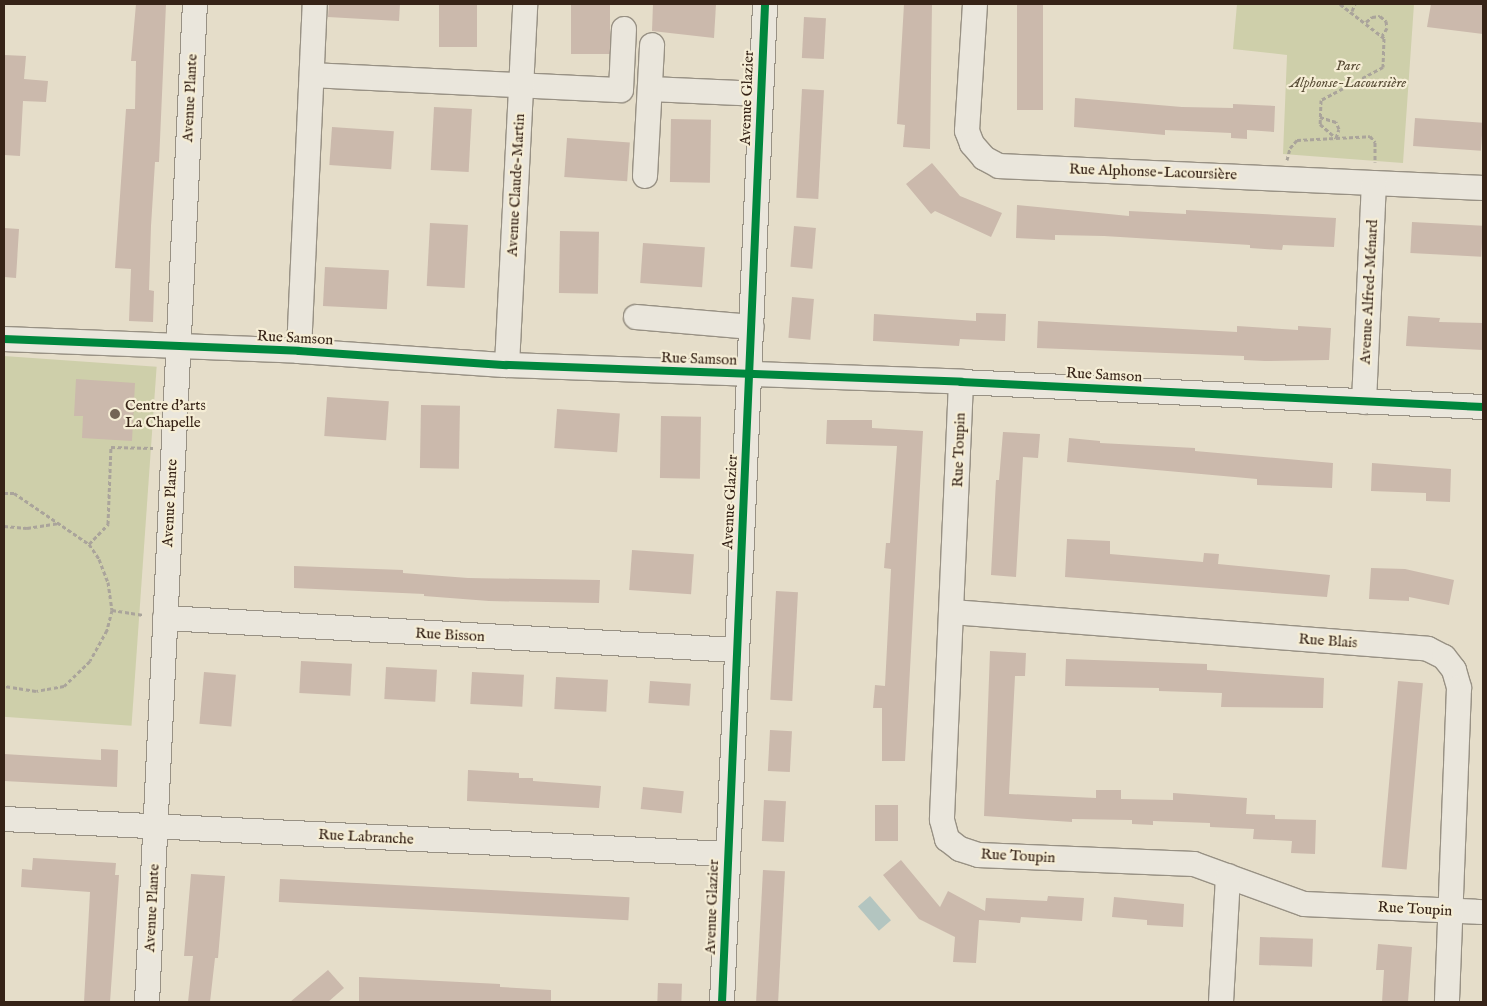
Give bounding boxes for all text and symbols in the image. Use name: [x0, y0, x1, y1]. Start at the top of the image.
street label: Avenue Glazier: [736, 50, 758, 146]
street label: Avenue Plante: [179, 53, 201, 143]
park label: Parc Alphonse-Lacoursière: [1290, 56, 1406, 91]
street label: Avenue Claude-Martin: [503, 113, 529, 257]
street label: Rue Alphonse-Lacoursière: [1069, 160, 1237, 184]
street label: Avenue Alfred-Ménard: [1356, 219, 1382, 365]
street label: Rue Samson: [256, 327, 334, 349]
street label: Rue Samson: [661, 349, 737, 369]
street label: Rue Samson: [1065, 364, 1143, 386]
place label: Centre d'arts La Chapelle: [125, 396, 206, 431]
marker: Centre d'arts La Chapelle: [109, 408, 121, 420]
street label: Rue Toupin: [949, 412, 969, 488]
street label: Avenue Glazier: [719, 454, 741, 550]
street label: Avenue Plante: [159, 458, 181, 548]
street label: Rue Bisson: [415, 624, 485, 646]
street label: Rue Blais: [1298, 630, 1358, 652]
street label: Rue Labranche: [318, 826, 414, 848]
street label: Rue Toupin: [980, 845, 1056, 867]
street label: Avenue Glazier: [701, 859, 723, 955]
street label: Avenue Plante: [141, 863, 163, 953]
street label: Rue Toupin: [1377, 898, 1453, 920]

